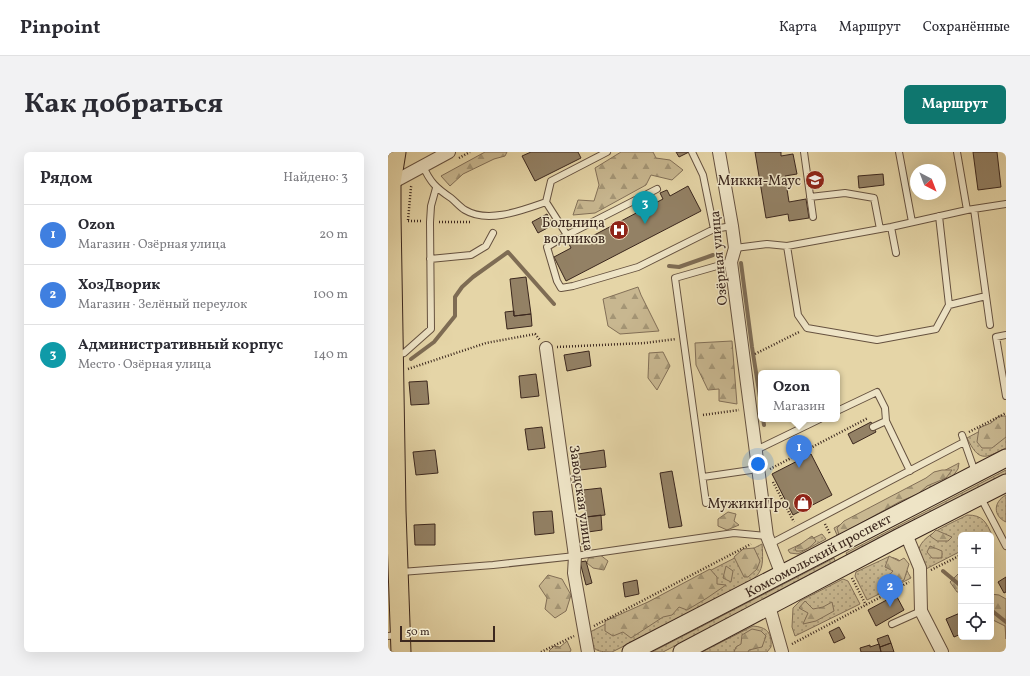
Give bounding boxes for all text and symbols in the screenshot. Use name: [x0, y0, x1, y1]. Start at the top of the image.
text: Pinpoint: [20, 15, 100, 41]
text: Карта: [779, 18, 817, 37]
text: Маршрут: [839, 18, 901, 37]
text: Сохранённые: [923, 18, 1010, 37]
text: Как добраться: [24, 85, 223, 124]
button: Маршрут: [904, 85, 1006, 124]
north arrow: [910, 164, 946, 200]
text: Рядом: [40, 167, 93, 190]
text: Найдено: 3: [283, 169, 348, 187]
school or university icon: Микки-Маус: [804, 169, 826, 191]
place label: Микки-Маус: [717, 172, 801, 191]
pin: 3: [632, 191, 658, 224]
street label: Озёрная улица: [706, 210, 733, 306]
place label: Больница водников: [542, 214, 605, 249]
text: Ozon: [78, 215, 115, 236]
hospital icon: Больница водников: [608, 219, 630, 241]
text: 1: [50, 226, 56, 244]
text: 20 m: [319, 226, 348, 244]
text: Магазин · Озёрная улица: [78, 236, 226, 254]
text: ХозДворик: [78, 275, 160, 296]
text: 2: [50, 286, 56, 304]
text: 100 m: [313, 286, 348, 304]
text: Магазин · Зелёный переулок: [78, 296, 247, 314]
text: Административный корпус: [78, 335, 283, 356]
text: 3: [50, 346, 56, 364]
text: 140 m: [314, 346, 348, 364]
text: Место · Озёрная улица: [78, 356, 211, 374]
popup: [758, 370, 840, 422]
text: Ozon: [773, 377, 810, 398]
text: Магазин: [773, 398, 825, 416]
pin: 1: [786, 435, 812, 468]
street label: Заводская улица: [564, 444, 597, 552]
your location: [748, 454, 768, 474]
shop icon: МужикиПро: [792, 492, 814, 514]
place label: МужикиПро: [708, 495, 789, 514]
street label: Комсомольский проспект: [742, 510, 895, 603]
map controls: [958, 532, 994, 640]
button: +: [958, 532, 994, 568]
button: −: [958, 568, 994, 604]
pin: 2: [877, 574, 903, 607]
button: locate: [958, 604, 994, 640]
scale bar: [400, 624, 495, 643]
text: 50 m: [406, 625, 430, 640]

